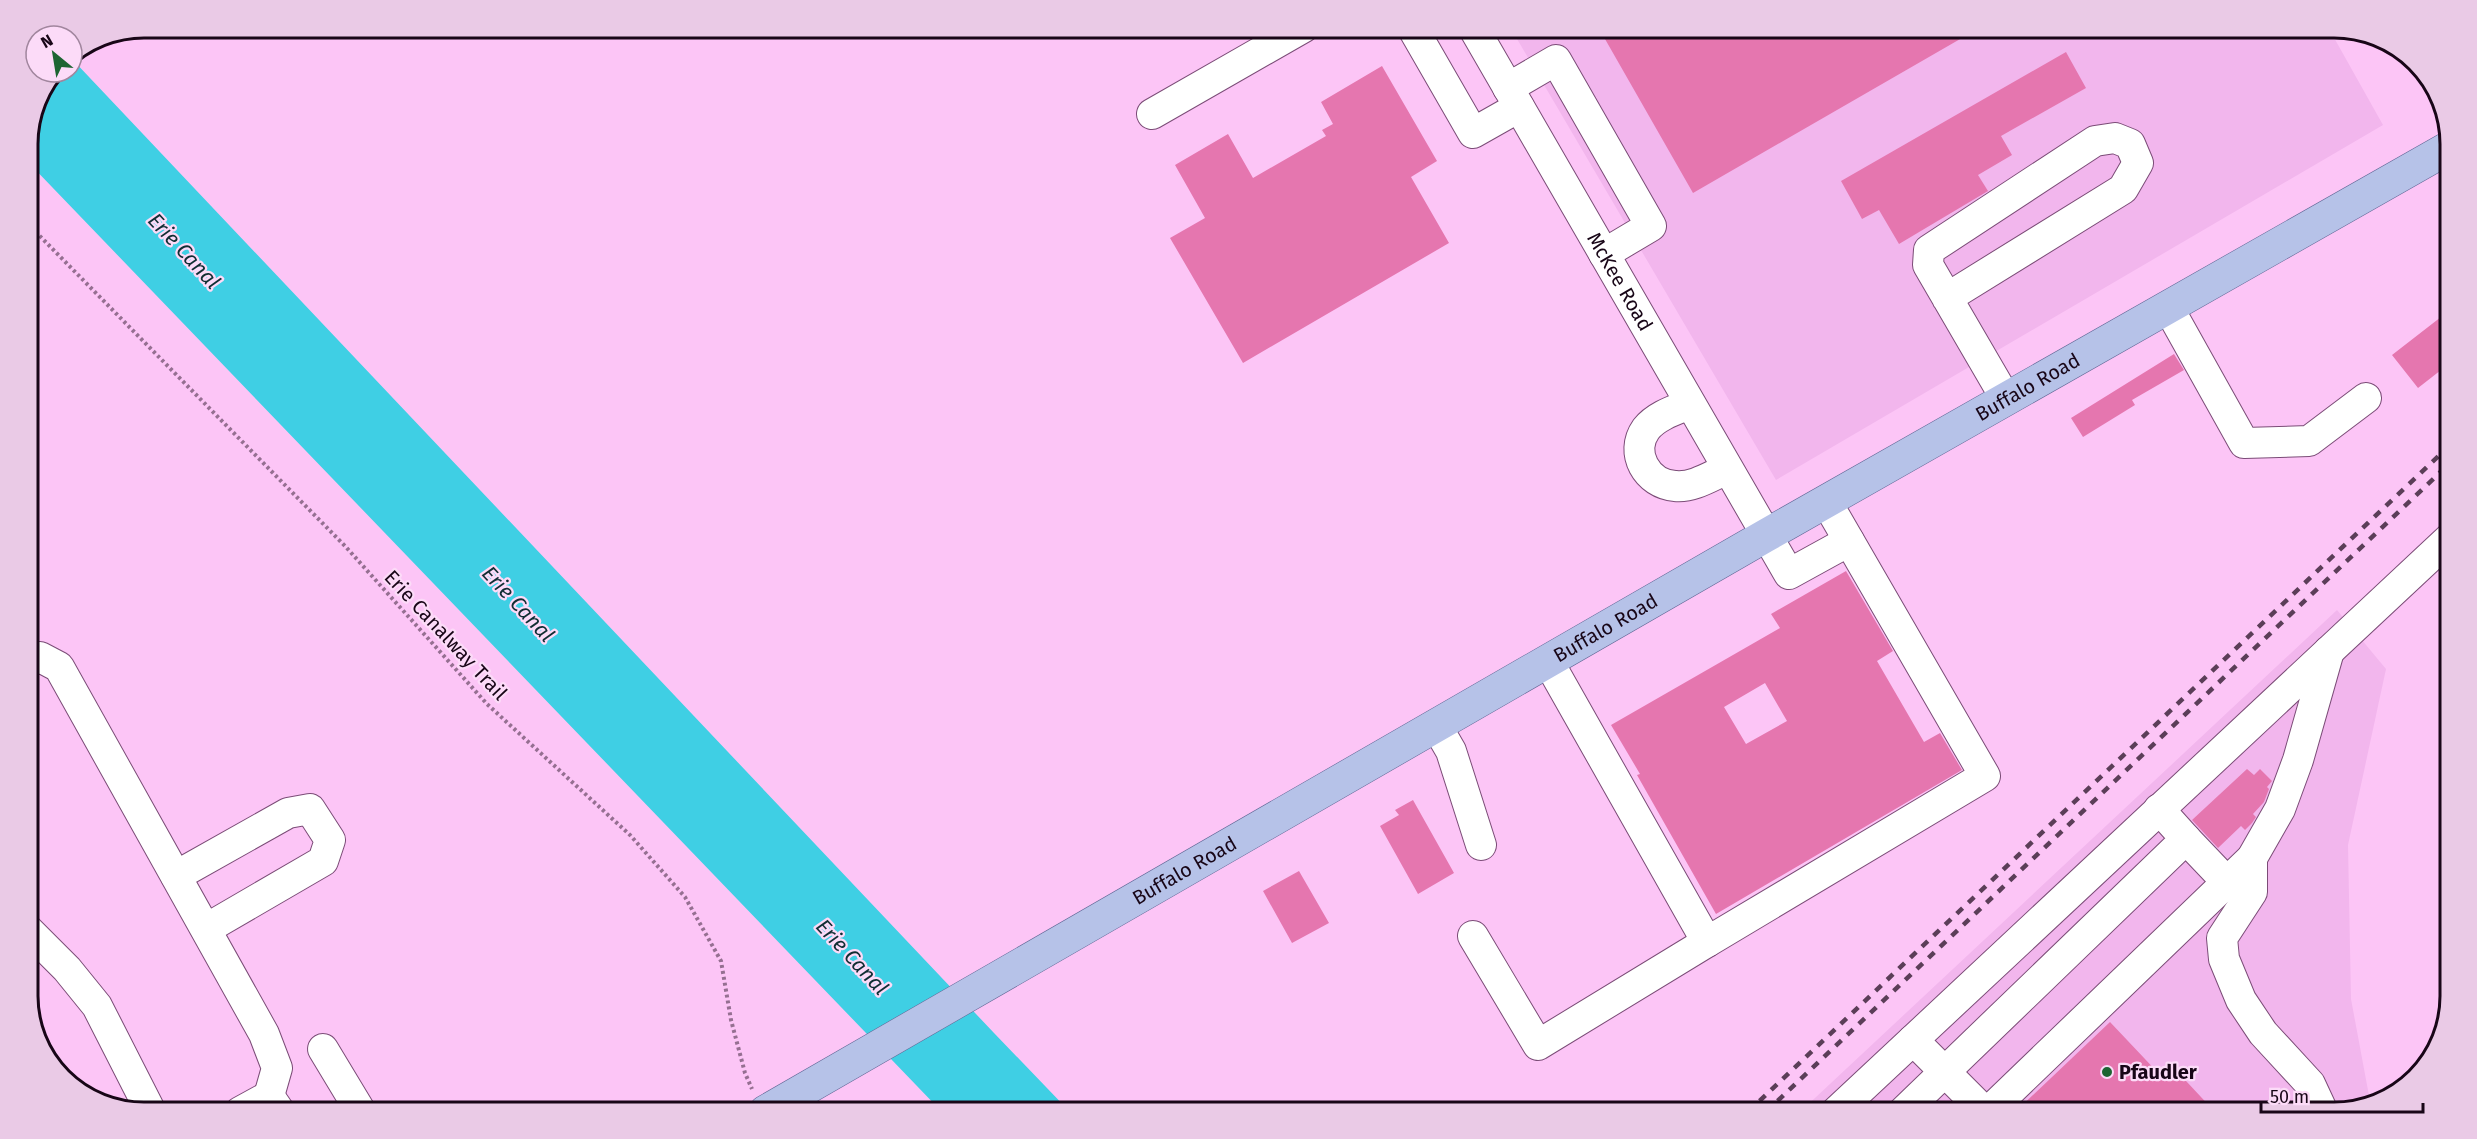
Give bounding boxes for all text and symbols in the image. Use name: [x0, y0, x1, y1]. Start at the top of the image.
north arrow: [24, 24, 84, 84]
text: N: [37, 31, 56, 52]
water label: Erie Canal: [142, 208, 226, 294]
street label: McKee Road: [1582, 228, 1658, 335]
street label: Buffalo Road: [1971, 348, 2084, 426]
water label: Erie Canal: [476, 561, 560, 647]
street label: Erie Canalway Trail: [380, 565, 513, 705]
street label: Buffalo Road: [1549, 588, 1662, 667]
street label: Buffalo Road: [1128, 831, 1241, 910]
water label: Erie Canal: [810, 914, 894, 1000]
place label: Pfaudler: [2119, 1060, 2198, 1084]
marker: Pfaudler: [2100, 1065, 2114, 1079]
scale bar: [2261, 1076, 2423, 1114]
text: 50 m: [2270, 1086, 2309, 1108]

